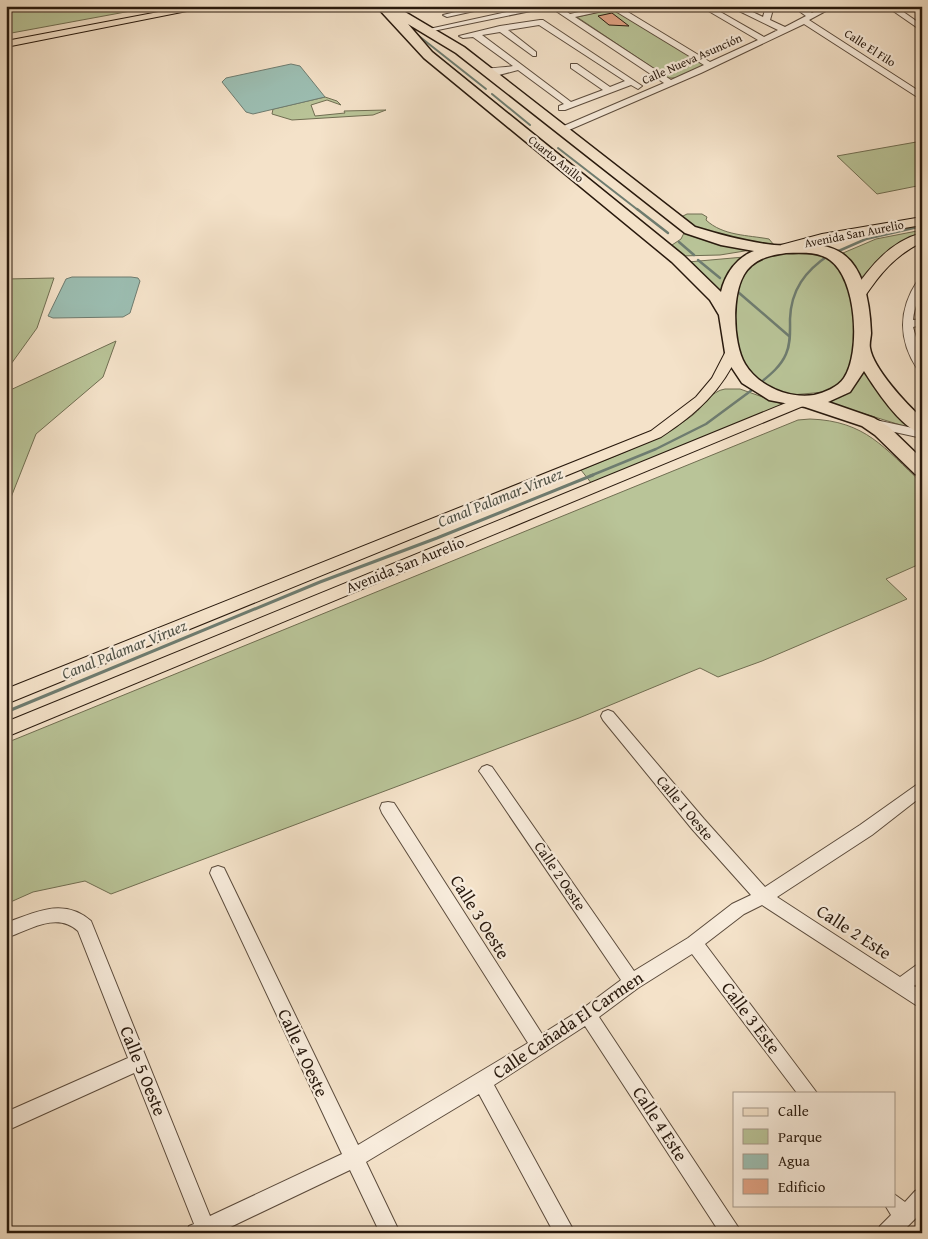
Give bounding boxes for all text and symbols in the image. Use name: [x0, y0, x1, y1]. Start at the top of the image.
street label: Calle El Filo: [841, 25, 899, 71]
street label: Calle Nueva Asunción: [639, 29, 745, 88]
street label: Cuarto Anillo: [525, 131, 588, 186]
street label: Avenida San Aurelio: [803, 216, 905, 251]
water label: Canal Palamar Viruez: [434, 461, 567, 533]
street label: Avenida San Aurelio: [342, 531, 467, 598]
water label: Canal Palamar Viruez: [58, 613, 191, 685]
street label: Calle 1 Oeste: [652, 771, 719, 845]
street label: Calle 2 Oeste: [530, 837, 591, 914]
street label: Calle 3 Oeste: [444, 869, 517, 964]
street label: Calle 2 Este: [811, 897, 897, 966]
street label: Calle Cañada El Carmen: [487, 964, 649, 1085]
street label: Calle 3 Este: [715, 976, 788, 1060]
street label: Calle 4 Oeste: [271, 1004, 336, 1101]
street label: Calle 5 Oeste: [113, 1022, 174, 1120]
street label: Calle 4 Este: [626, 1081, 695, 1167]
legend: [733, 1092, 896, 1206]
text: Calle: [778, 1100, 809, 1121]
text: Parque: [778, 1126, 822, 1147]
text: Agua: [778, 1150, 810, 1171]
text: Edificio: [778, 1176, 826, 1197]

